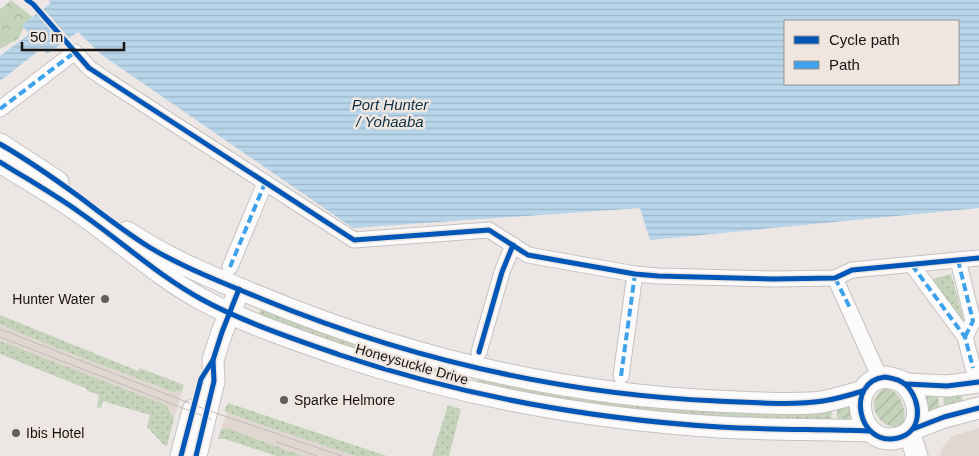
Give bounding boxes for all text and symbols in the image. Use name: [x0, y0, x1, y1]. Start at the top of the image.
scale bar: [22, 20, 125, 52]
legend: [784, 20, 959, 85]
text: 50 m: [30, 28, 63, 45]
text: Cycle path: [829, 31, 900, 48]
text: Path: [829, 56, 860, 73]
water label: Port Hunter / Yohaaba: [352, 96, 429, 130]
place label: Hunter Water: [12, 291, 95, 307]
marker: Hunter Water: [99, 293, 111, 305]
street label: Honeysuckle Drive: [354, 340, 471, 388]
place label: Sparke Helmore: [294, 392, 395, 408]
marker: Sparke Helmore: [278, 394, 290, 406]
place label: Ibis Hotel: [26, 425, 84, 441]
marker: Ibis Hotel: [10, 427, 22, 439]

